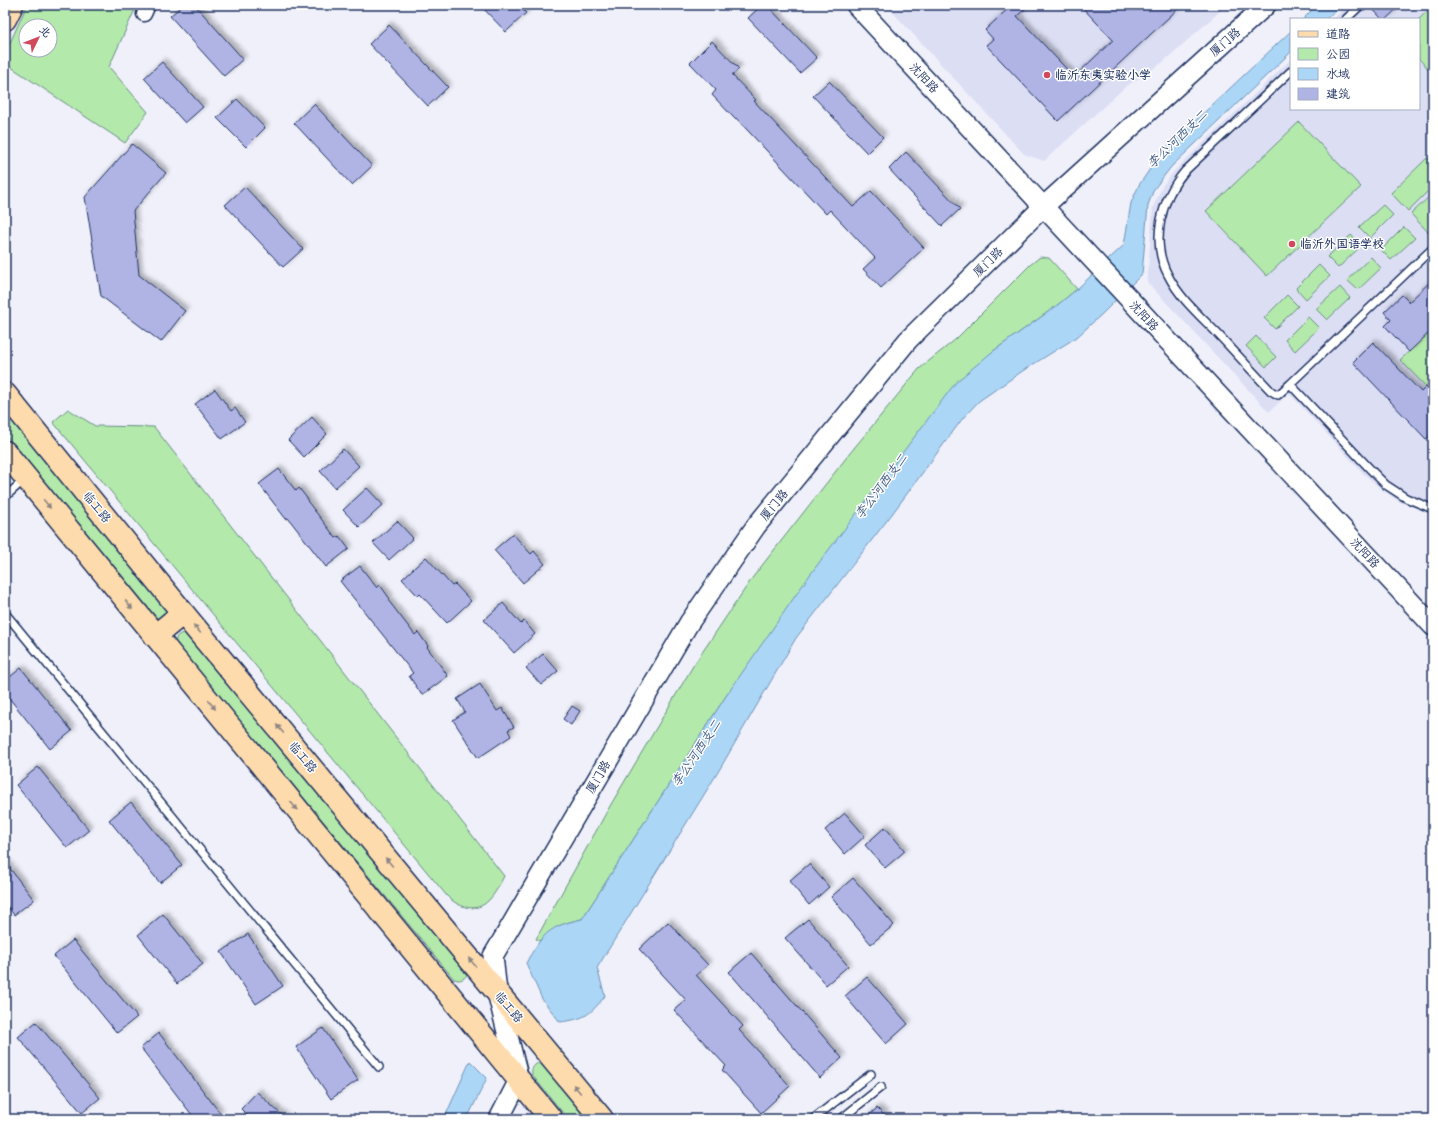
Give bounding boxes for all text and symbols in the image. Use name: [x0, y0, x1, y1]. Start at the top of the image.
north arrow: [18, 18, 58, 58]
legend: [1290, 18, 1420, 110]
text: 北: [34, 21, 56, 42]
street label: 厦门路: [1204, 22, 1246, 62]
text: 道路: [1326, 23, 1350, 45]
text: 公园: [1326, 43, 1350, 65]
street label: 沈阳路: [904, 57, 944, 99]
text: 水域: [1326, 63, 1350, 85]
place label: 临沂东夷实验小学: [1055, 64, 1151, 86]
marker: 临沂东夷实验小学: [1042, 70, 1052, 80]
text: 建筑: [1326, 83, 1350, 105]
water label: 李公河西支二: [1141, 104, 1213, 174]
place label: 临沂外国语学校: [1300, 233, 1384, 255]
marker: 临沂外国语学校: [1287, 239, 1297, 249]
street label: 厦门路: [967, 241, 1009, 283]
street label: 沈阳路: [1124, 295, 1164, 337]
water label: 李公河西支二: [848, 448, 914, 524]
street label: 厦门路: [754, 484, 794, 526]
street label: 临工路: [77, 486, 117, 528]
one-way arrow: [43, 499, 52, 509]
street label: 沈阳路: [1345, 532, 1385, 574]
one-way arrow: [125, 599, 134, 610]
one-way arrow: [192, 624, 201, 634]
one-way arrow: [207, 700, 216, 711]
water label: 李公河西支二: [665, 714, 727, 792]
one-way arrow: [275, 724, 284, 735]
street label: 临工路: [283, 736, 323, 778]
street label: 厦门路: [579, 756, 617, 798]
one-way arrow: [290, 800, 299, 811]
one-way arrow: [385, 857, 394, 867]
one-way arrow: [467, 957, 476, 968]
street label: 临工路: [489, 986, 529, 1028]
one-way arrow: [572, 1084, 581, 1094]

